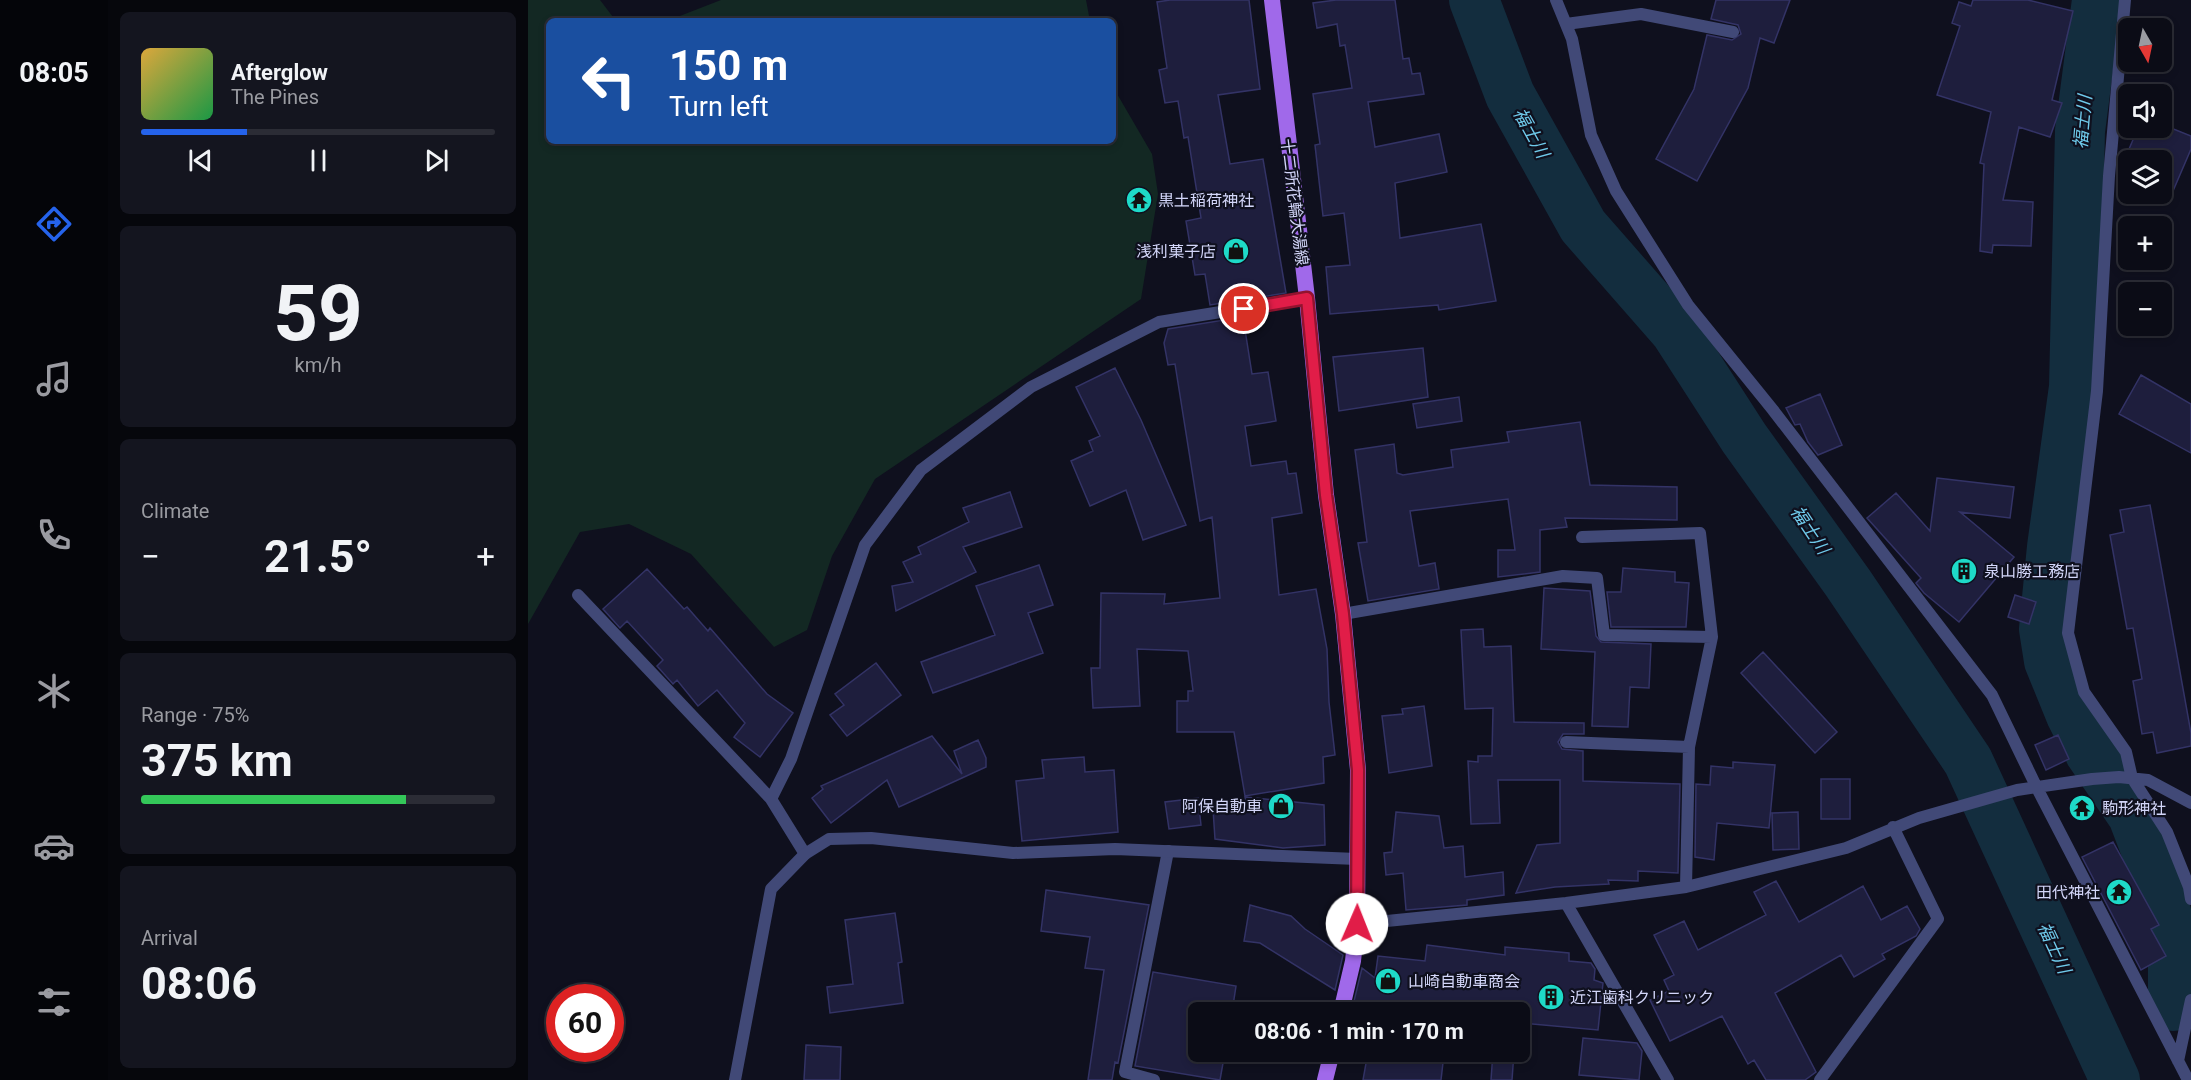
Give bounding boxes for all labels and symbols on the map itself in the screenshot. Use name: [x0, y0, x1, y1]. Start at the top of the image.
north arrow: [2118, 18, 2172, 72]
water label: 福士川: [2070, 92, 2095, 150]
water label: 福士川: [1509, 104, 1555, 163]
street label: 十二所花輪大湯線: [1277, 137, 1312, 267]
temple icon: 黒土稲荷神社: [1124, 185, 1154, 215]
place label: 黒土稲荷神社: [1158, 191, 1254, 210]
shop icon: 浅利菓子店: [1221, 236, 1251, 266]
place label: 浅利菓子店: [1136, 242, 1216, 261]
pin: [1218, 283, 1269, 334]
water label: 福士川: [1787, 501, 1835, 560]
building icon: 泉山勝工務店: [1949, 556, 1979, 586]
place label: 泉山勝工務店: [1984, 562, 2080, 581]
shop icon: 阿保自動車: [1266, 791, 1296, 821]
temple icon: 駒形神社: [2067, 793, 2097, 823]
place label: 阿保自動車: [1182, 797, 1262, 816]
place label: 駒形神社: [2102, 799, 2166, 818]
temple icon: 田代神社: [2104, 877, 2134, 907]
place label: 田代神社: [2036, 883, 2100, 902]
position arrow: [1325, 892, 1389, 956]
water label: 福士川: [2034, 919, 2076, 979]
shop icon: 山崎自動車商会: [1373, 966, 1403, 996]
place label: 山崎自動車商会: [1408, 972, 1520, 991]
building icon: 近江歯科クリニック: [1536, 982, 1566, 1012]
speed limit sign: 60: [546, 984, 624, 1062]
place label: 近江歯科クリニック: [1570, 988, 1714, 1007]

